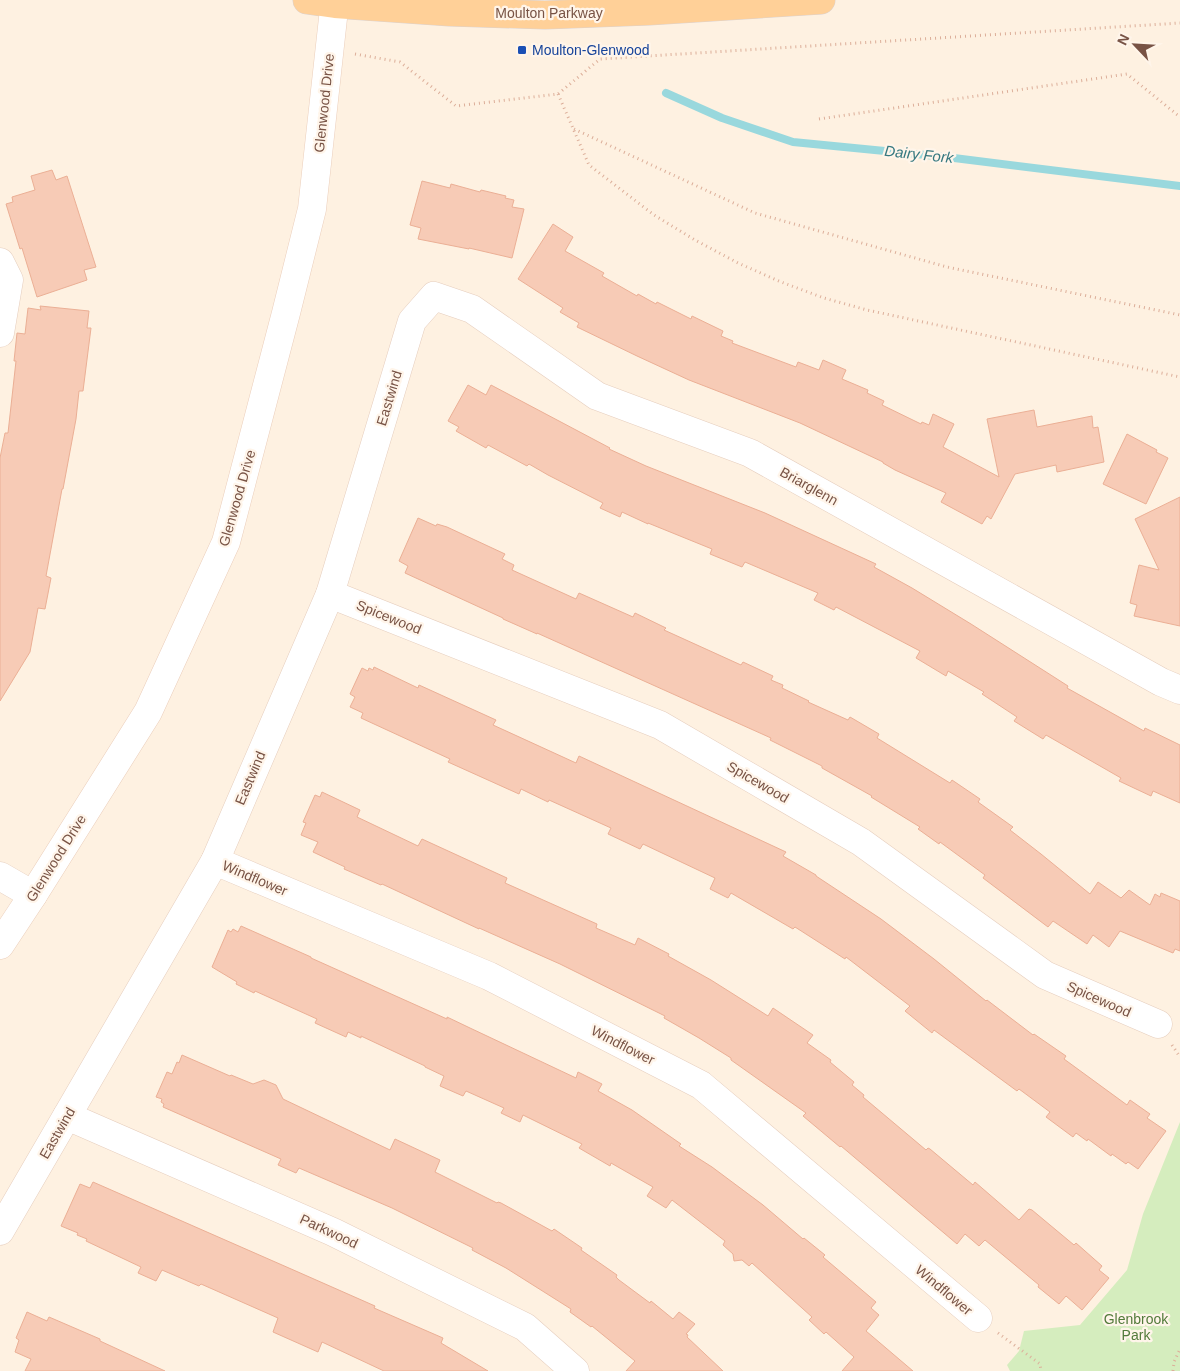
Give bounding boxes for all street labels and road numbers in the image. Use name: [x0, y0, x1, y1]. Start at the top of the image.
street label: Moulton Parkway: [495, 5, 603, 21]
street label: Glenwood Drive: [311, 52, 337, 153]
street label: Eastwind: [373, 368, 405, 428]
street label: Glenwood Drive: [216, 448, 258, 548]
street label: Briarglenn: [777, 464, 841, 508]
street label: Spicewood: [354, 597, 424, 637]
street label: Eastwind: [232, 749, 268, 807]
street label: Spicewood: [724, 758, 792, 806]
street label: Glenwood Drive: [23, 811, 89, 904]
street label: Windflower: [220, 857, 290, 899]
street label: Spicewood: [1064, 978, 1134, 1020]
street label: Windflower: [589, 1022, 658, 1068]
street label: Eastwind: [36, 1104, 78, 1162]
street label: Parkwood: [297, 1211, 361, 1251]
street label: Windflower: [912, 1262, 976, 1319]

